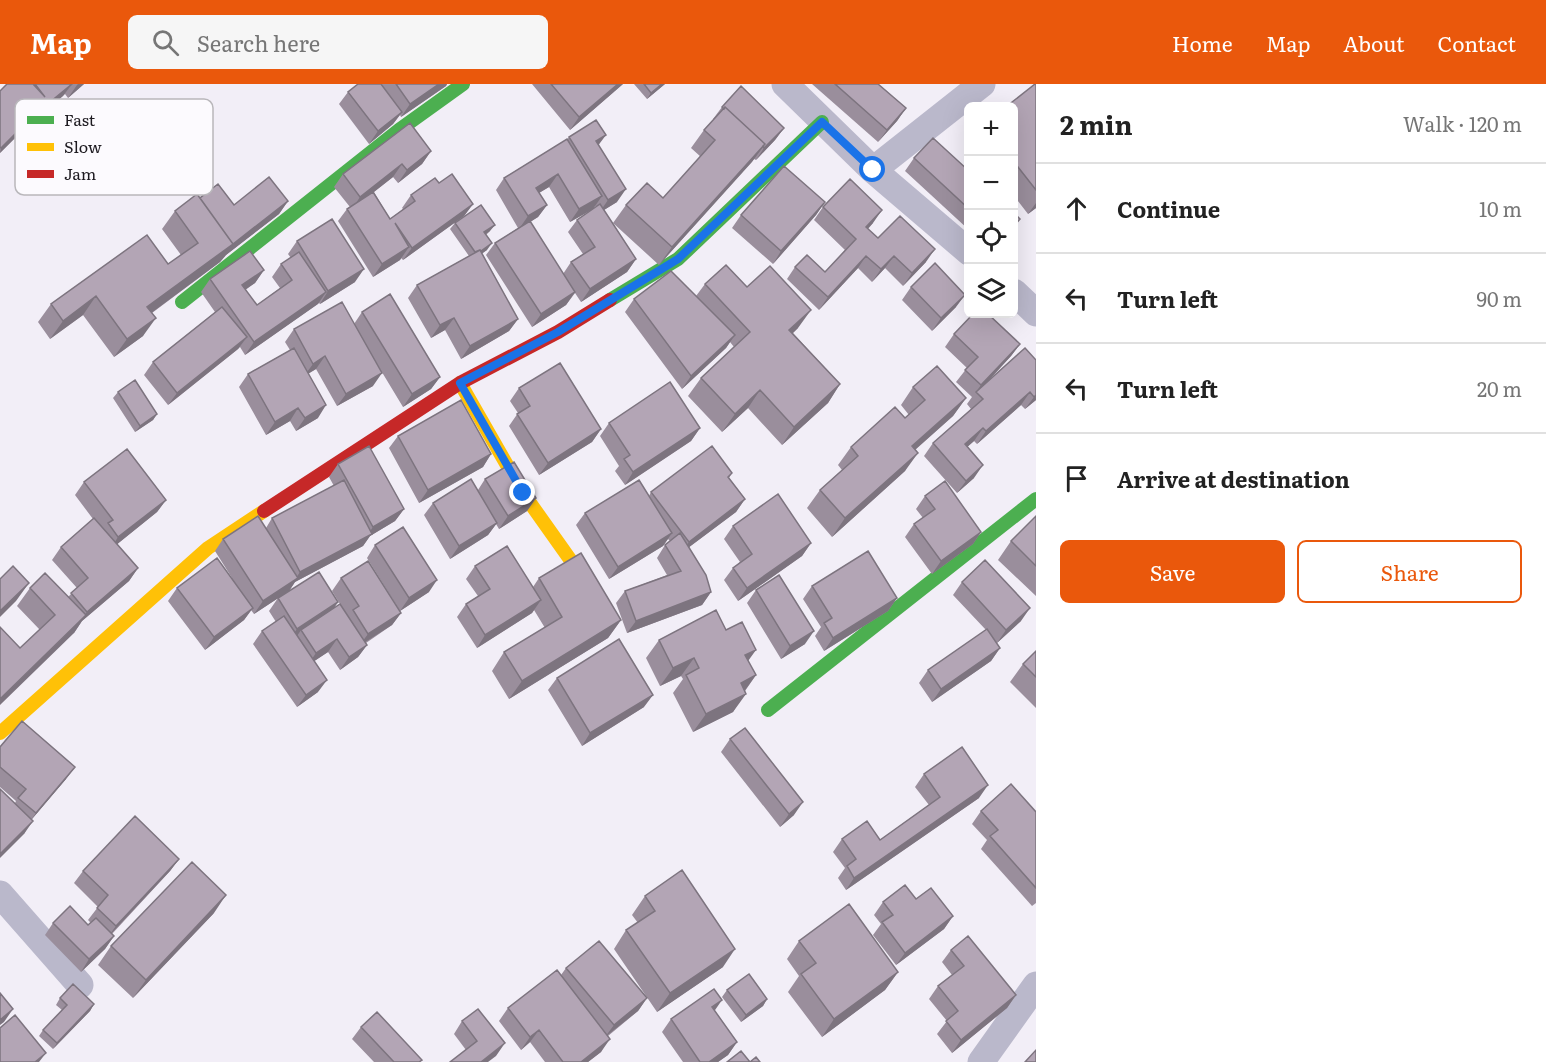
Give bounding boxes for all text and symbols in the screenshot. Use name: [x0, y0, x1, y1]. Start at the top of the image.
search box: [128, 15, 548, 69]
text: Map: [30, 21, 92, 63]
icon: search: [149, 26, 182, 59]
text: Search here: [197, 26, 320, 59]
text: Home: [1172, 27, 1233, 58]
text: Map: [1266, 27, 1310, 58]
text: About: [1343, 27, 1405, 58]
text: Contact: [1438, 27, 1516, 58]
legend: [15, 99, 213, 195]
map controls: [964, 102, 1018, 318]
button: +: [964, 102, 1018, 156]
text: 2 min: [1060, 104, 1133, 143]
text: Fast: [64, 107, 96, 131]
text: Walk · 120 m: [1403, 108, 1522, 138]
text: Slow: [64, 134, 102, 158]
route start: [859, 156, 885, 182]
button: −: [964, 156, 1018, 210]
text: Jam: [64, 161, 97, 185]
icon: ahead: [1060, 192, 1093, 225]
text: Continue: [1117, 192, 1220, 225]
text: 10 m: [1479, 193, 1522, 223]
button: locate: [964, 210, 1018, 264]
button: layers: [964, 264, 1018, 318]
icon: left: [1060, 282, 1093, 315]
text: Turn left: [1117, 282, 1218, 315]
text: 90 m: [1477, 283, 1522, 313]
icon: left: [1060, 372, 1093, 405]
text: Turn left: [1117, 372, 1218, 405]
text: 20 m: [1477, 373, 1522, 403]
icon: arrive: [1060, 462, 1093, 495]
text: Arrive at destination: [1117, 462, 1350, 495]
route end: [509, 479, 535, 505]
button: Save: [1060, 540, 1285, 603]
button: Share: [1297, 540, 1522, 603]

